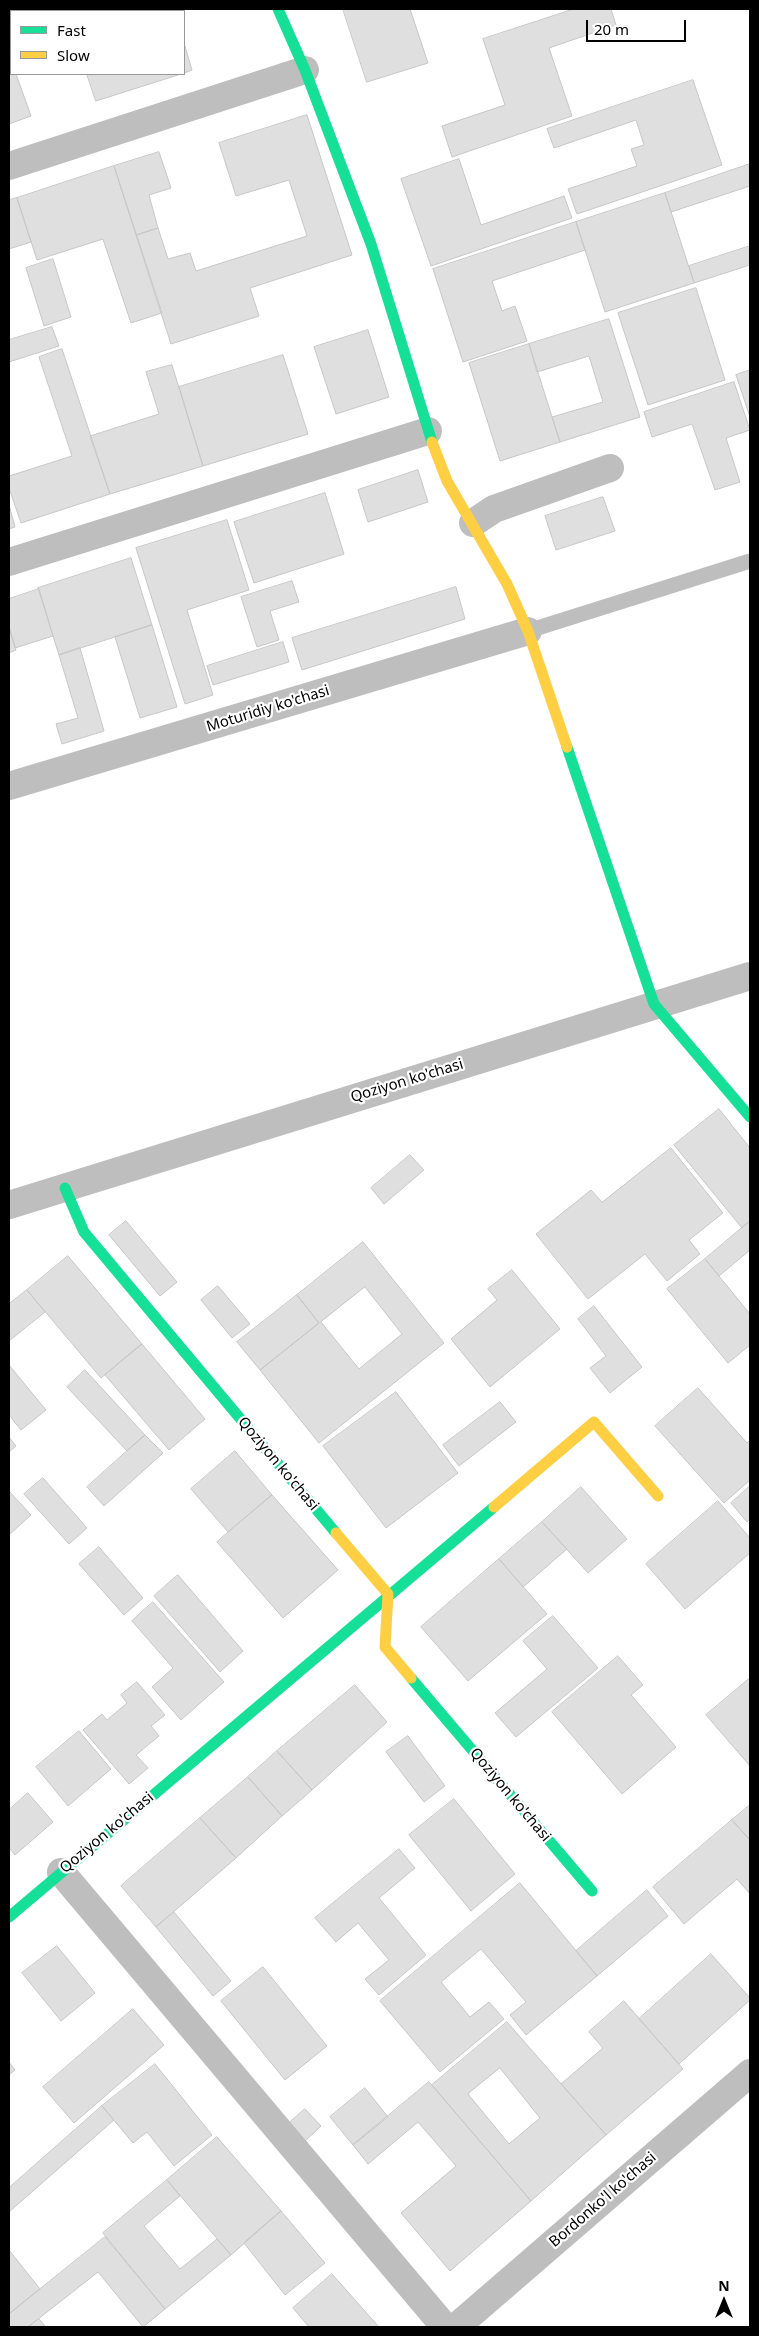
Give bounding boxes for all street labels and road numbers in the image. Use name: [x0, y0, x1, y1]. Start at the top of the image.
street label: Moturidiy ko'chasi: [204, 682, 332, 736]
street label: Qoziyon ko'chasi: [349, 1055, 465, 1107]
street label: Qoziyon ko'chasi: [234, 1413, 322, 1515]
street label: Qoziyon ko'chasi: [466, 1744, 554, 1846]
street label: Qoziyon ko'chasi: [56, 1789, 158, 1877]
street label: Bordonko'l ko'chasi: [546, 2149, 660, 2251]

